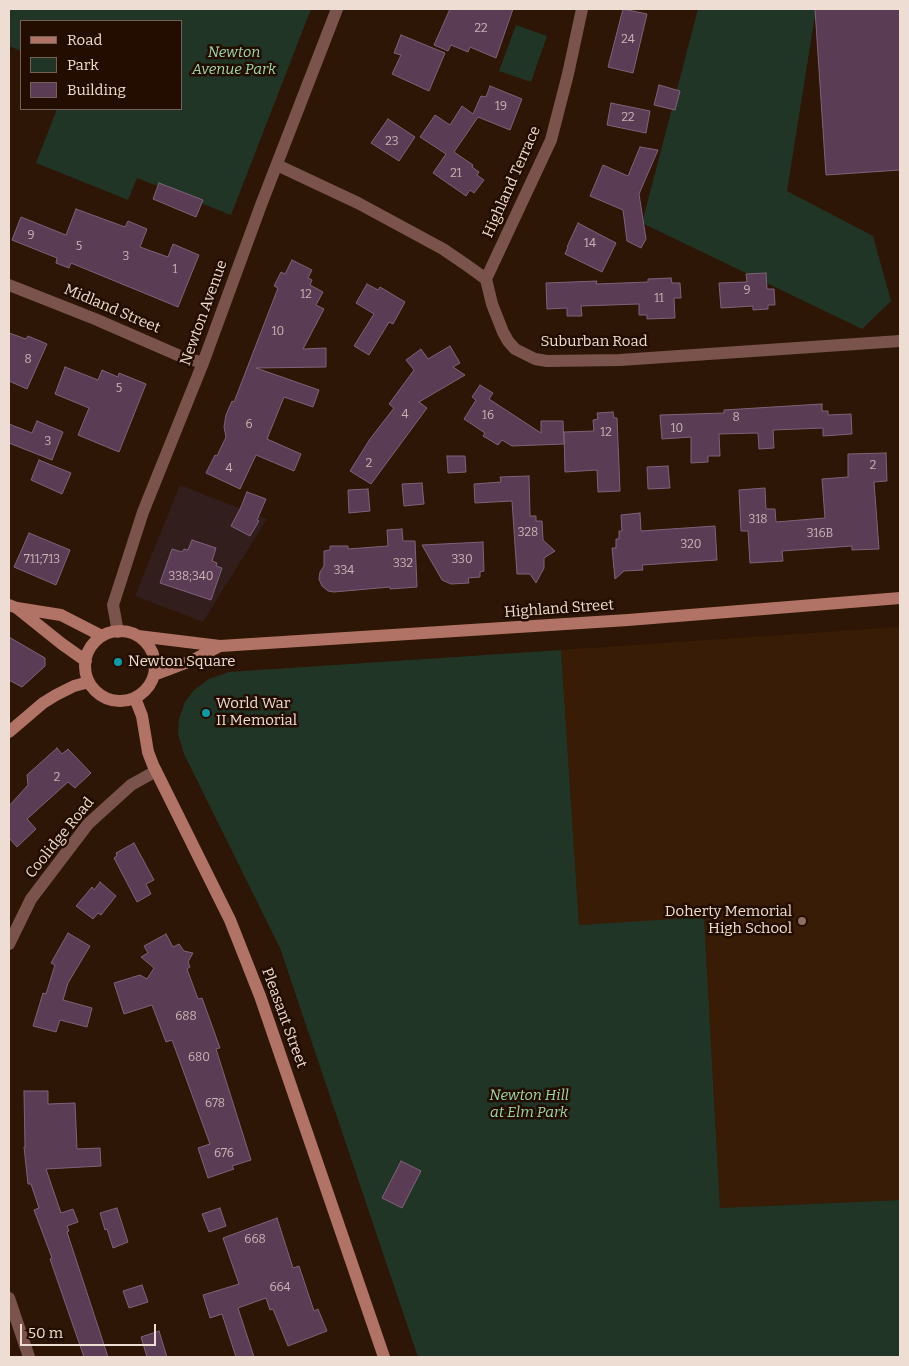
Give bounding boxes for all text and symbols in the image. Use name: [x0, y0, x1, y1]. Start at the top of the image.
legend: [20, 20, 182, 110]
house number: 22: [474, 22, 488, 36]
text: Road: [67, 31, 102, 49]
house number: 24: [621, 33, 635, 47]
park label: Newton Avenue Park: [192, 44, 276, 79]
text: Park: [67, 56, 99, 74]
text: Building: [67, 81, 126, 99]
house number: 19: [495, 100, 507, 114]
house number: 22: [621, 111, 635, 125]
street label: Highland Terrace: [479, 123, 545, 241]
house number: 23: [385, 135, 399, 149]
house number: 21: [450, 167, 462, 181]
house number: 9: [27, 229, 35, 243]
house number: 14: [584, 237, 596, 251]
house number: 5: [76, 240, 82, 254]
house number: 3: [123, 250, 129, 264]
street label: Newton Avenue: [177, 258, 231, 368]
house number: 1: [173, 263, 177, 277]
street label: Midland Street: [61, 281, 163, 337]
house number: 9: [743, 284, 751, 298]
house number: 12: [300, 288, 312, 302]
house number: 11: [654, 292, 664, 306]
house number: 10: [272, 325, 284, 339]
street label: Suburban Road: [540, 333, 648, 351]
house number: 8: [24, 353, 32, 367]
house number: 5: [116, 382, 122, 396]
house number: 4: [401, 408, 409, 422]
house number: 16: [482, 409, 494, 423]
house number: 8: [732, 411, 740, 425]
house number: 6: [245, 418, 253, 432]
house number: 10: [671, 422, 683, 436]
house number: 12: [600, 426, 612, 440]
house number: 3: [45, 435, 51, 449]
house number: 2: [366, 457, 372, 471]
house number: 2: [870, 459, 876, 473]
house number: 4: [225, 462, 233, 476]
house number: 318: [749, 513, 767, 527]
house number: 328: [518, 526, 538, 540]
house number: 316B: [807, 527, 833, 541]
house number: 320: [680, 538, 702, 552]
house number: 711;713: [24, 553, 60, 567]
house number: 330: [451, 553, 473, 567]
house number: 332: [393, 557, 413, 571]
house number: 334: [334, 564, 354, 578]
house number: 338;340: [169, 570, 213, 584]
street label: Highland Street: [504, 596, 614, 622]
place label: Newton Square: [128, 653, 236, 671]
marker: Newton Square: [112, 656, 124, 668]
place label: World War II Memorial: [216, 695, 297, 730]
marker: World War II Memorial: [200, 707, 212, 719]
house number: 2: [54, 771, 60, 785]
street label: Coolidge Road: [22, 794, 98, 882]
place label: Doherty Memorial High School: [665, 903, 792, 938]
marker: Doherty Memorial High School: [796, 915, 808, 927]
street label: Pleasant Street: [258, 966, 310, 1070]
house number: 688: [175, 1010, 197, 1024]
house number: 680: [188, 1051, 210, 1065]
park label: Newton Hill at Elm Park: [489, 1087, 569, 1122]
house number: 678: [205, 1097, 225, 1111]
house number: 676: [214, 1147, 234, 1161]
house number: 668: [244, 1233, 266, 1247]
house number: 664: [269, 1281, 291, 1295]
scale bar: [22, 1314, 159, 1346]
text: 50 m: [28, 1324, 63, 1342]

